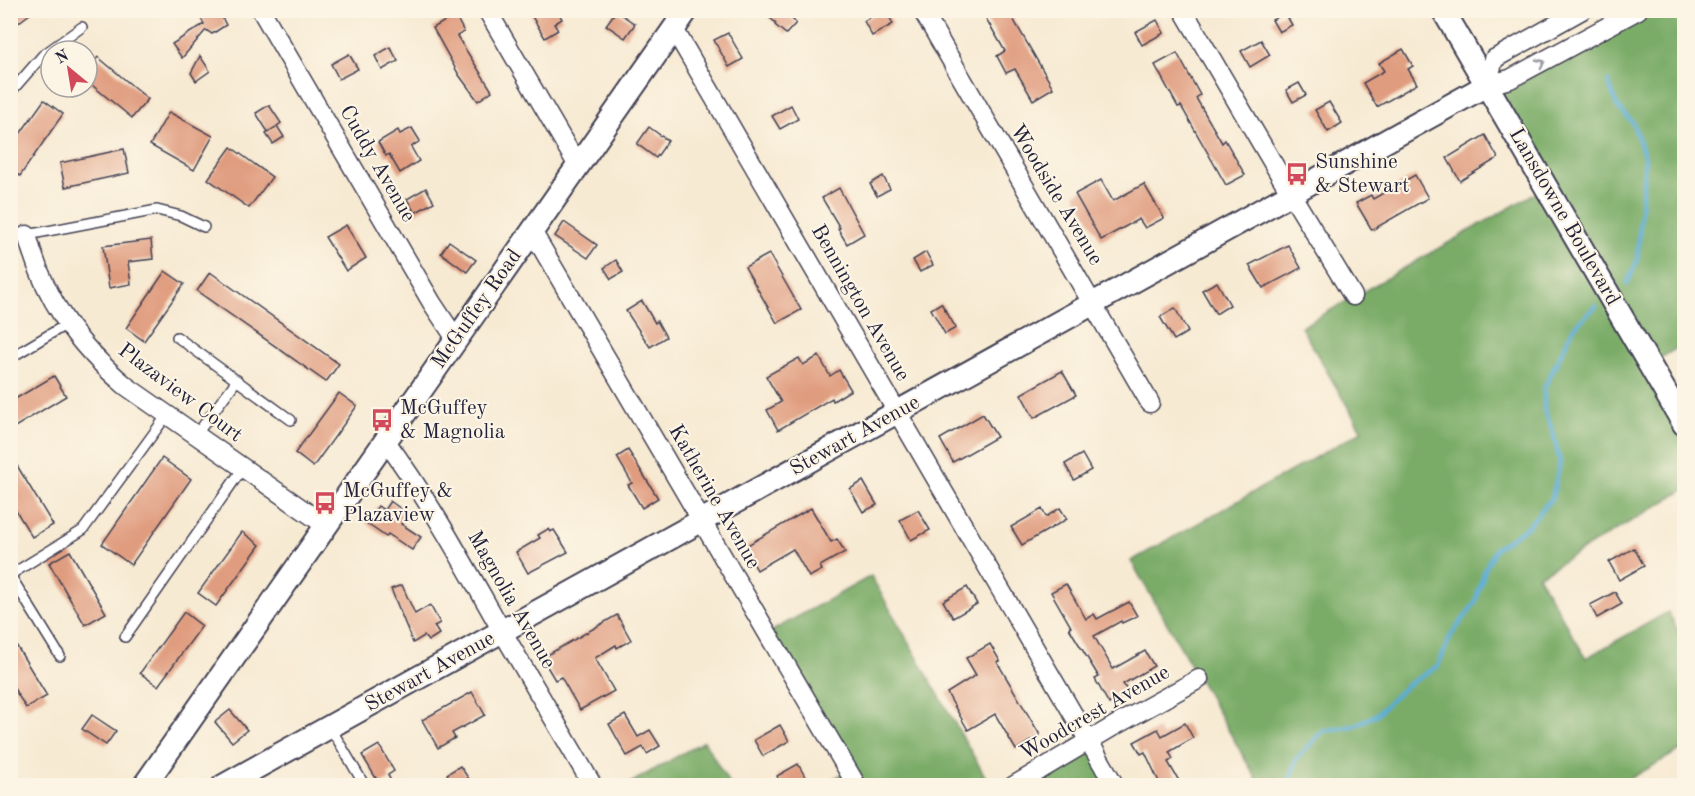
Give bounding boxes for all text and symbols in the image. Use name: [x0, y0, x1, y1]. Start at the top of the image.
north arrow: [39, 39, 99, 99]
text: N: [53, 47, 72, 68]
one-way arrow: [1534, 59, 1545, 70]
street label: Cuddy Avenue: [335, 102, 419, 226]
street label: Woodside Avenue: [1006, 121, 1106, 269]
street label: Lansdowne Boulevard: [1505, 125, 1623, 309]
place label: Sunshine & Stewart: [1315, 152, 1409, 197]
bus stop icon: Sunshine & Stewart: [1284, 161, 1310, 187]
street label: Bennington Avenue: [807, 221, 913, 385]
street label: McGuffey Road: [428, 245, 526, 373]
street label: Plazaview Court: [114, 340, 246, 446]
street label: Stewart Avenue: [787, 392, 923, 480]
place label: McGuffey & Magnolia: [400, 398, 505, 443]
bus stop icon: McGuffey & Magnolia: [369, 407, 395, 433]
street label: Katherine Avenue: [664, 421, 764, 573]
place label: McGuffey & Plazaview: [343, 481, 453, 526]
bus stop icon: McGuffey & Plazaview: [312, 490, 338, 516]
street label: Magnolia Avenue: [463, 527, 559, 673]
street label: Stewart Avenue: [362, 628, 498, 716]
street label: Woodcrest Avenue: [1017, 662, 1173, 764]

